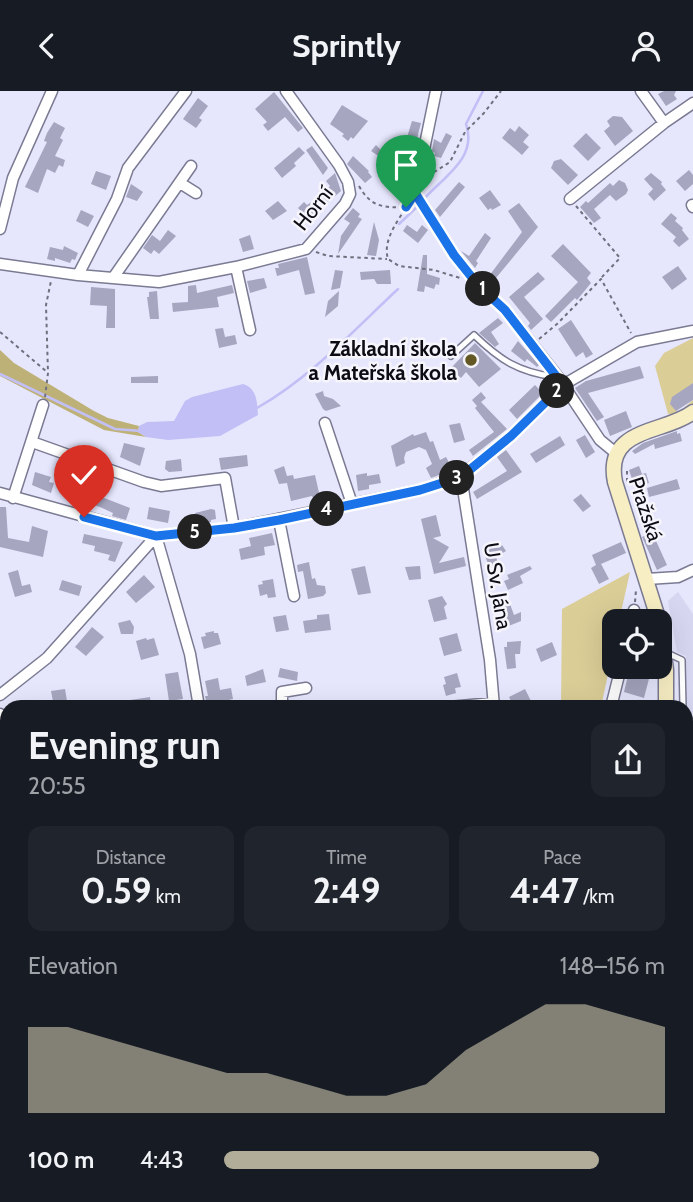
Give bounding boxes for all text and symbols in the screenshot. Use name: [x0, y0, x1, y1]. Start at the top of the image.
text: Sprintly: [292, 26, 401, 65]
icon: back: [28, 27, 66, 65]
icon: person: [627, 27, 665, 65]
pin: [376, 135, 436, 207]
icon: arrive: [387, 146, 425, 184]
street label: Horní: [288, 181, 338, 235]
pin: 1: [466, 271, 500, 307]
text: 1: [479, 277, 486, 300]
place label: Základní škola a Mateřská škola: [308, 336, 458, 385]
marker: Základní škola a Mateřská škola: [463, 352, 479, 368]
pin: 2: [540, 373, 574, 409]
text: 2: [551, 379, 562, 402]
pin: [54, 445, 114, 517]
icon: check: [65, 456, 103, 494]
pin: 3: [440, 461, 475, 495]
text: 3: [451, 466, 462, 489]
street label: Pražská: [624, 474, 668, 544]
pin: 4: [310, 491, 344, 527]
text: 4: [321, 497, 332, 520]
pin: 5: [178, 515, 212, 549]
text: 5: [189, 520, 200, 543]
street label: U Sv. Jána: [479, 541, 517, 631]
map controls: [602, 609, 672, 679]
button: locate: [602, 609, 672, 679]
text: Evening run: [28, 722, 221, 769]
button: share: [591, 723, 665, 797]
text: 20:55: [28, 772, 86, 800]
text: Distance: [96, 846, 166, 869]
text: Time: [326, 846, 367, 869]
text: Pace: [543, 846, 581, 869]
text: 0.59: [81, 869, 151, 912]
text: 2:49: [313, 869, 380, 912]
text: 4:47: [510, 869, 579, 912]
text: km: [151, 885, 181, 908]
text: /km: [579, 885, 615, 908]
text: Elevation: [28, 952, 118, 980]
text: 148–156 m: [560, 952, 665, 980]
text: 100 m: [28, 1146, 94, 1174]
text: 4:43: [140, 1146, 184, 1174]

